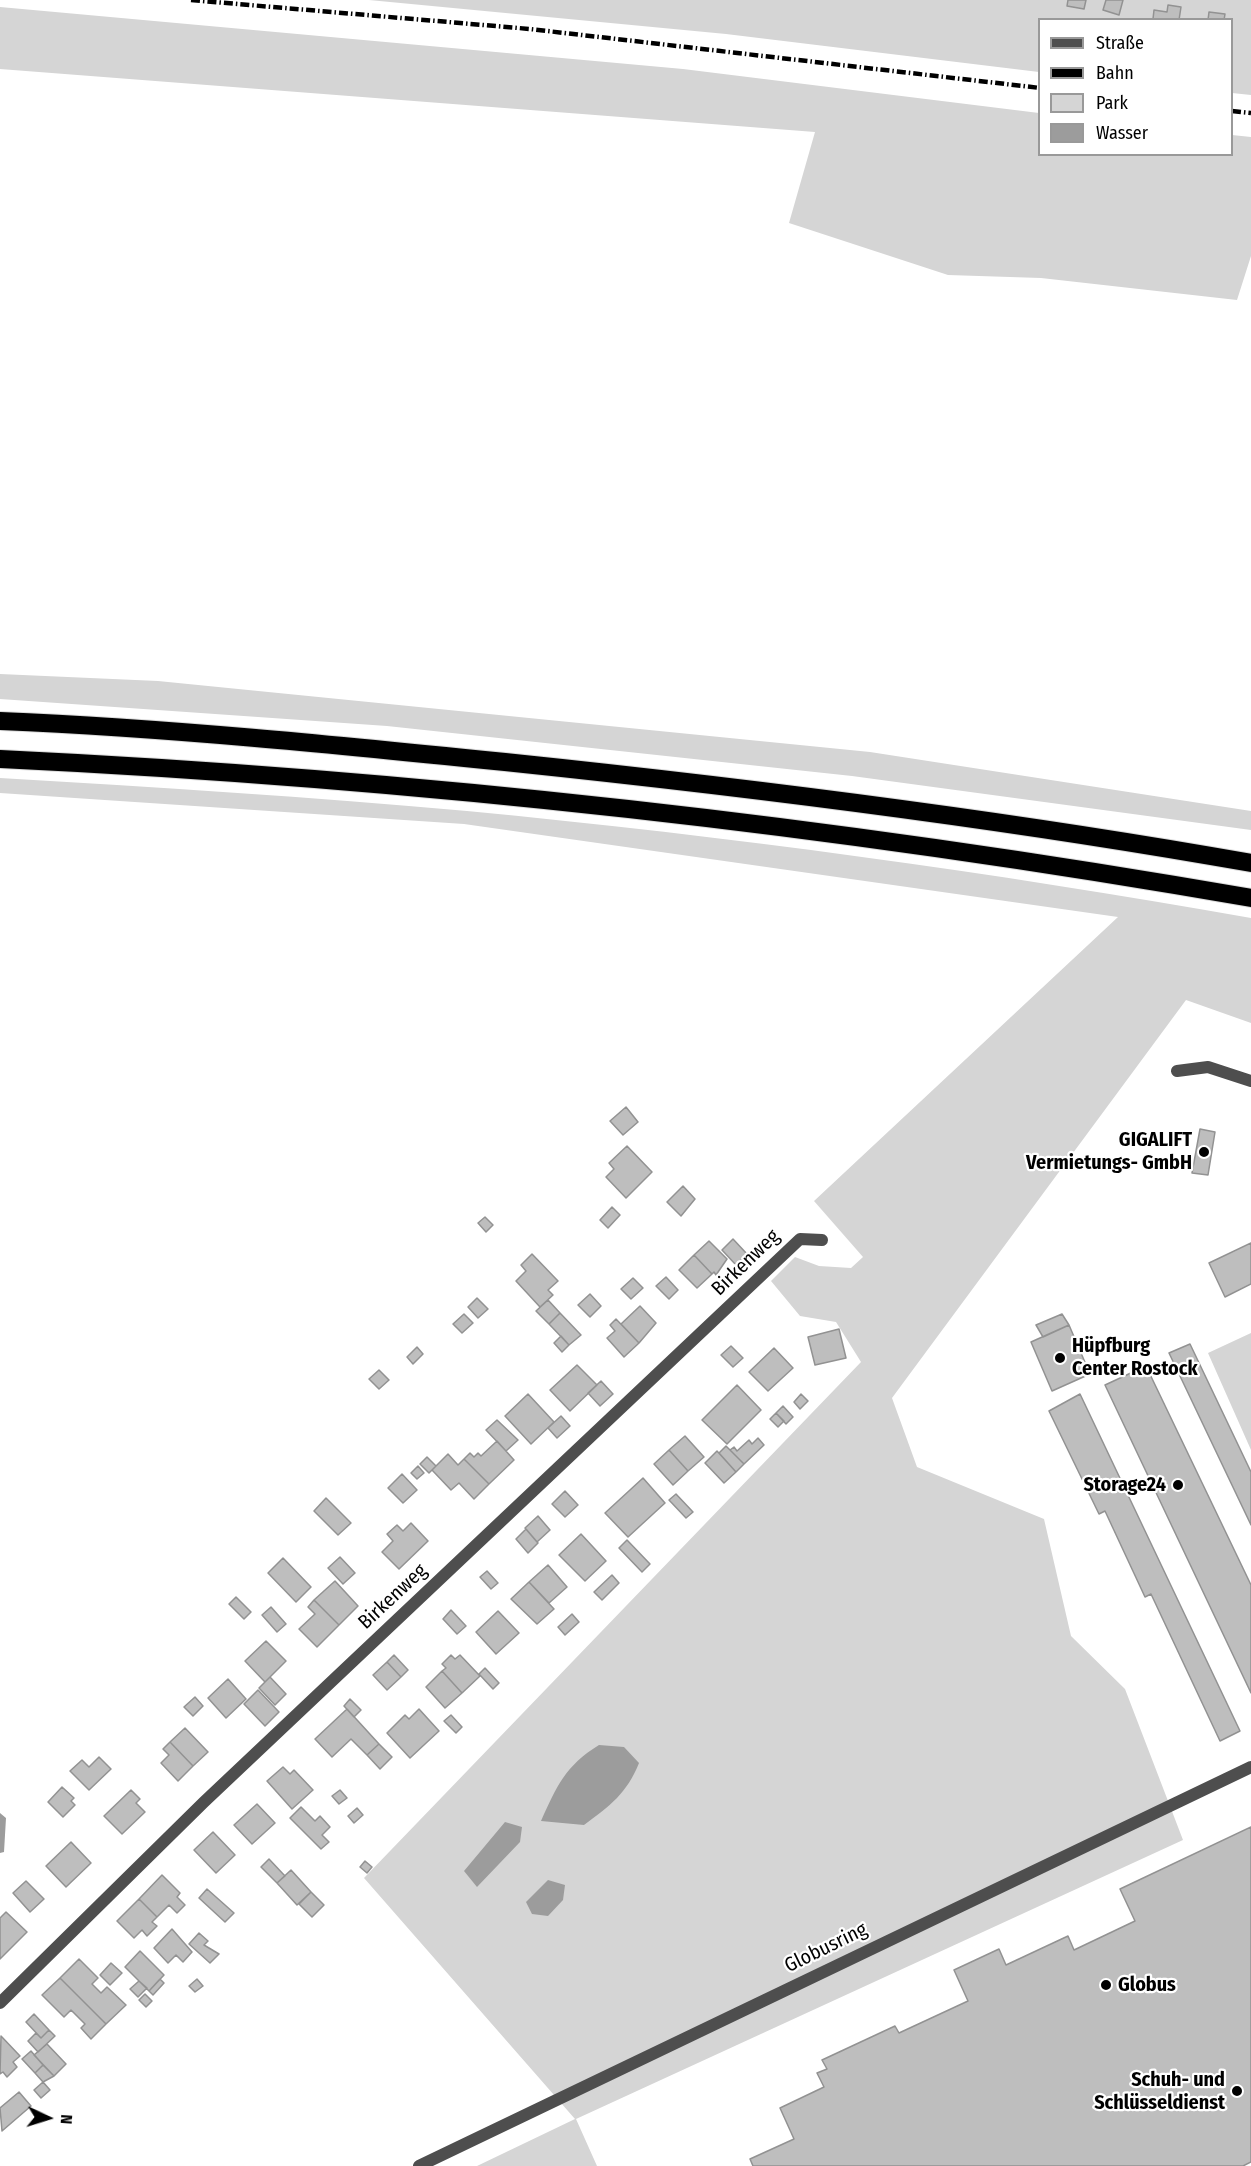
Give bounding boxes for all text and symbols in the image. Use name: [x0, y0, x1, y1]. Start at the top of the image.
legend: [1038, 18, 1233, 156]
text: Straße: [1096, 32, 1144, 54]
text: Bahn: [1096, 62, 1134, 84]
text: Park: [1096, 92, 1128, 114]
text: Wasser: [1096, 122, 1148, 144]
place label: GIGALIFT Vermietungs- GmbH: [1026, 1128, 1192, 1175]
marker: GIGALIFT Vermietungs- GmbH: [1197, 1145, 1211, 1159]
street label: Birkenweg: [707, 1225, 785, 1301]
place label: Hüpfburg Center Rostock: [1072, 1334, 1198, 1381]
marker: Hüpfburg Center Rostock: [1053, 1351, 1067, 1365]
place label: Storage24: [1083, 1473, 1166, 1497]
marker: Storage24: [1171, 1478, 1185, 1492]
street label: Birkenweg: [354, 1559, 432, 1635]
street label: Globusring: [781, 1918, 871, 1978]
place label: Globus: [1118, 1973, 1176, 1997]
marker: Globus: [1099, 1978, 1113, 1992]
place label: Schuh- und Schlüsseldienst: [1094, 2068, 1225, 2115]
marker: Schuh- und Schlüsseldienst: [1230, 2084, 1244, 2098]
north arrow: [18, 2088, 78, 2148]
text: N: [57, 2114, 76, 2125]

